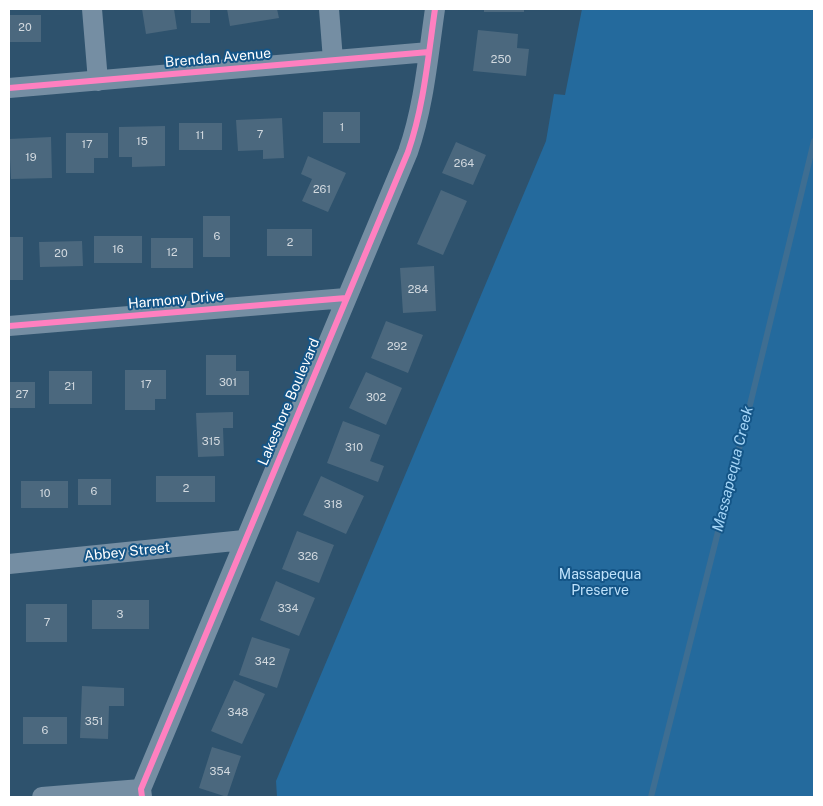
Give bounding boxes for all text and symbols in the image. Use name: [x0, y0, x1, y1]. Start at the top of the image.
house number: 20: [18, 21, 32, 35]
street label: Brendan Avenue: [164, 45, 272, 71]
house number: 250: [491, 53, 511, 67]
house number: 1: [340, 121, 344, 135]
house number: 7: [257, 128, 263, 142]
house number: 11: [196, 129, 204, 143]
house number: 15: [136, 135, 148, 149]
house number: 17: [81, 138, 93, 152]
house number: 19: [25, 151, 37, 165]
house number: 264: [454, 157, 474, 171]
house number: 261: [313, 183, 331, 197]
house number: 6: [214, 230, 220, 244]
house number: 2: [287, 236, 293, 250]
house number: 16: [112, 243, 124, 257]
house number: 12: [166, 246, 178, 260]
house number: 20: [54, 247, 68, 261]
house number: 284: [408, 283, 428, 297]
street label: Harmony Drive: [127, 287, 225, 313]
street label: Lakeshore Boulevard: [255, 336, 323, 468]
house number: 292: [387, 340, 407, 354]
house number: 301: [219, 376, 237, 390]
house number: 17: [140, 378, 152, 392]
house number: 21: [64, 380, 76, 394]
house number: 27: [15, 388, 29, 402]
house number: 302: [366, 391, 386, 405]
water label: Massapequa Creek: [709, 404, 757, 534]
house number: 315: [202, 435, 220, 449]
house number: 310: [345, 441, 363, 455]
house number: 2: [183, 482, 189, 496]
house number: 6: [91, 485, 97, 499]
house number: 10: [39, 487, 51, 501]
house number: 318: [324, 498, 342, 512]
street label: Abbey Street: [83, 539, 171, 565]
house number: 326: [298, 550, 318, 564]
park label: Massapequa Preserve: [559, 567, 641, 600]
house number: 334: [278, 602, 298, 616]
house number: 3: [117, 608, 123, 622]
house number: 7: [44, 616, 50, 630]
house number: 342: [255, 655, 275, 669]
house number: 348: [228, 706, 248, 720]
house number: 351: [85, 715, 103, 729]
house number: 6: [42, 724, 48, 738]
house number: 354: [210, 765, 230, 779]

